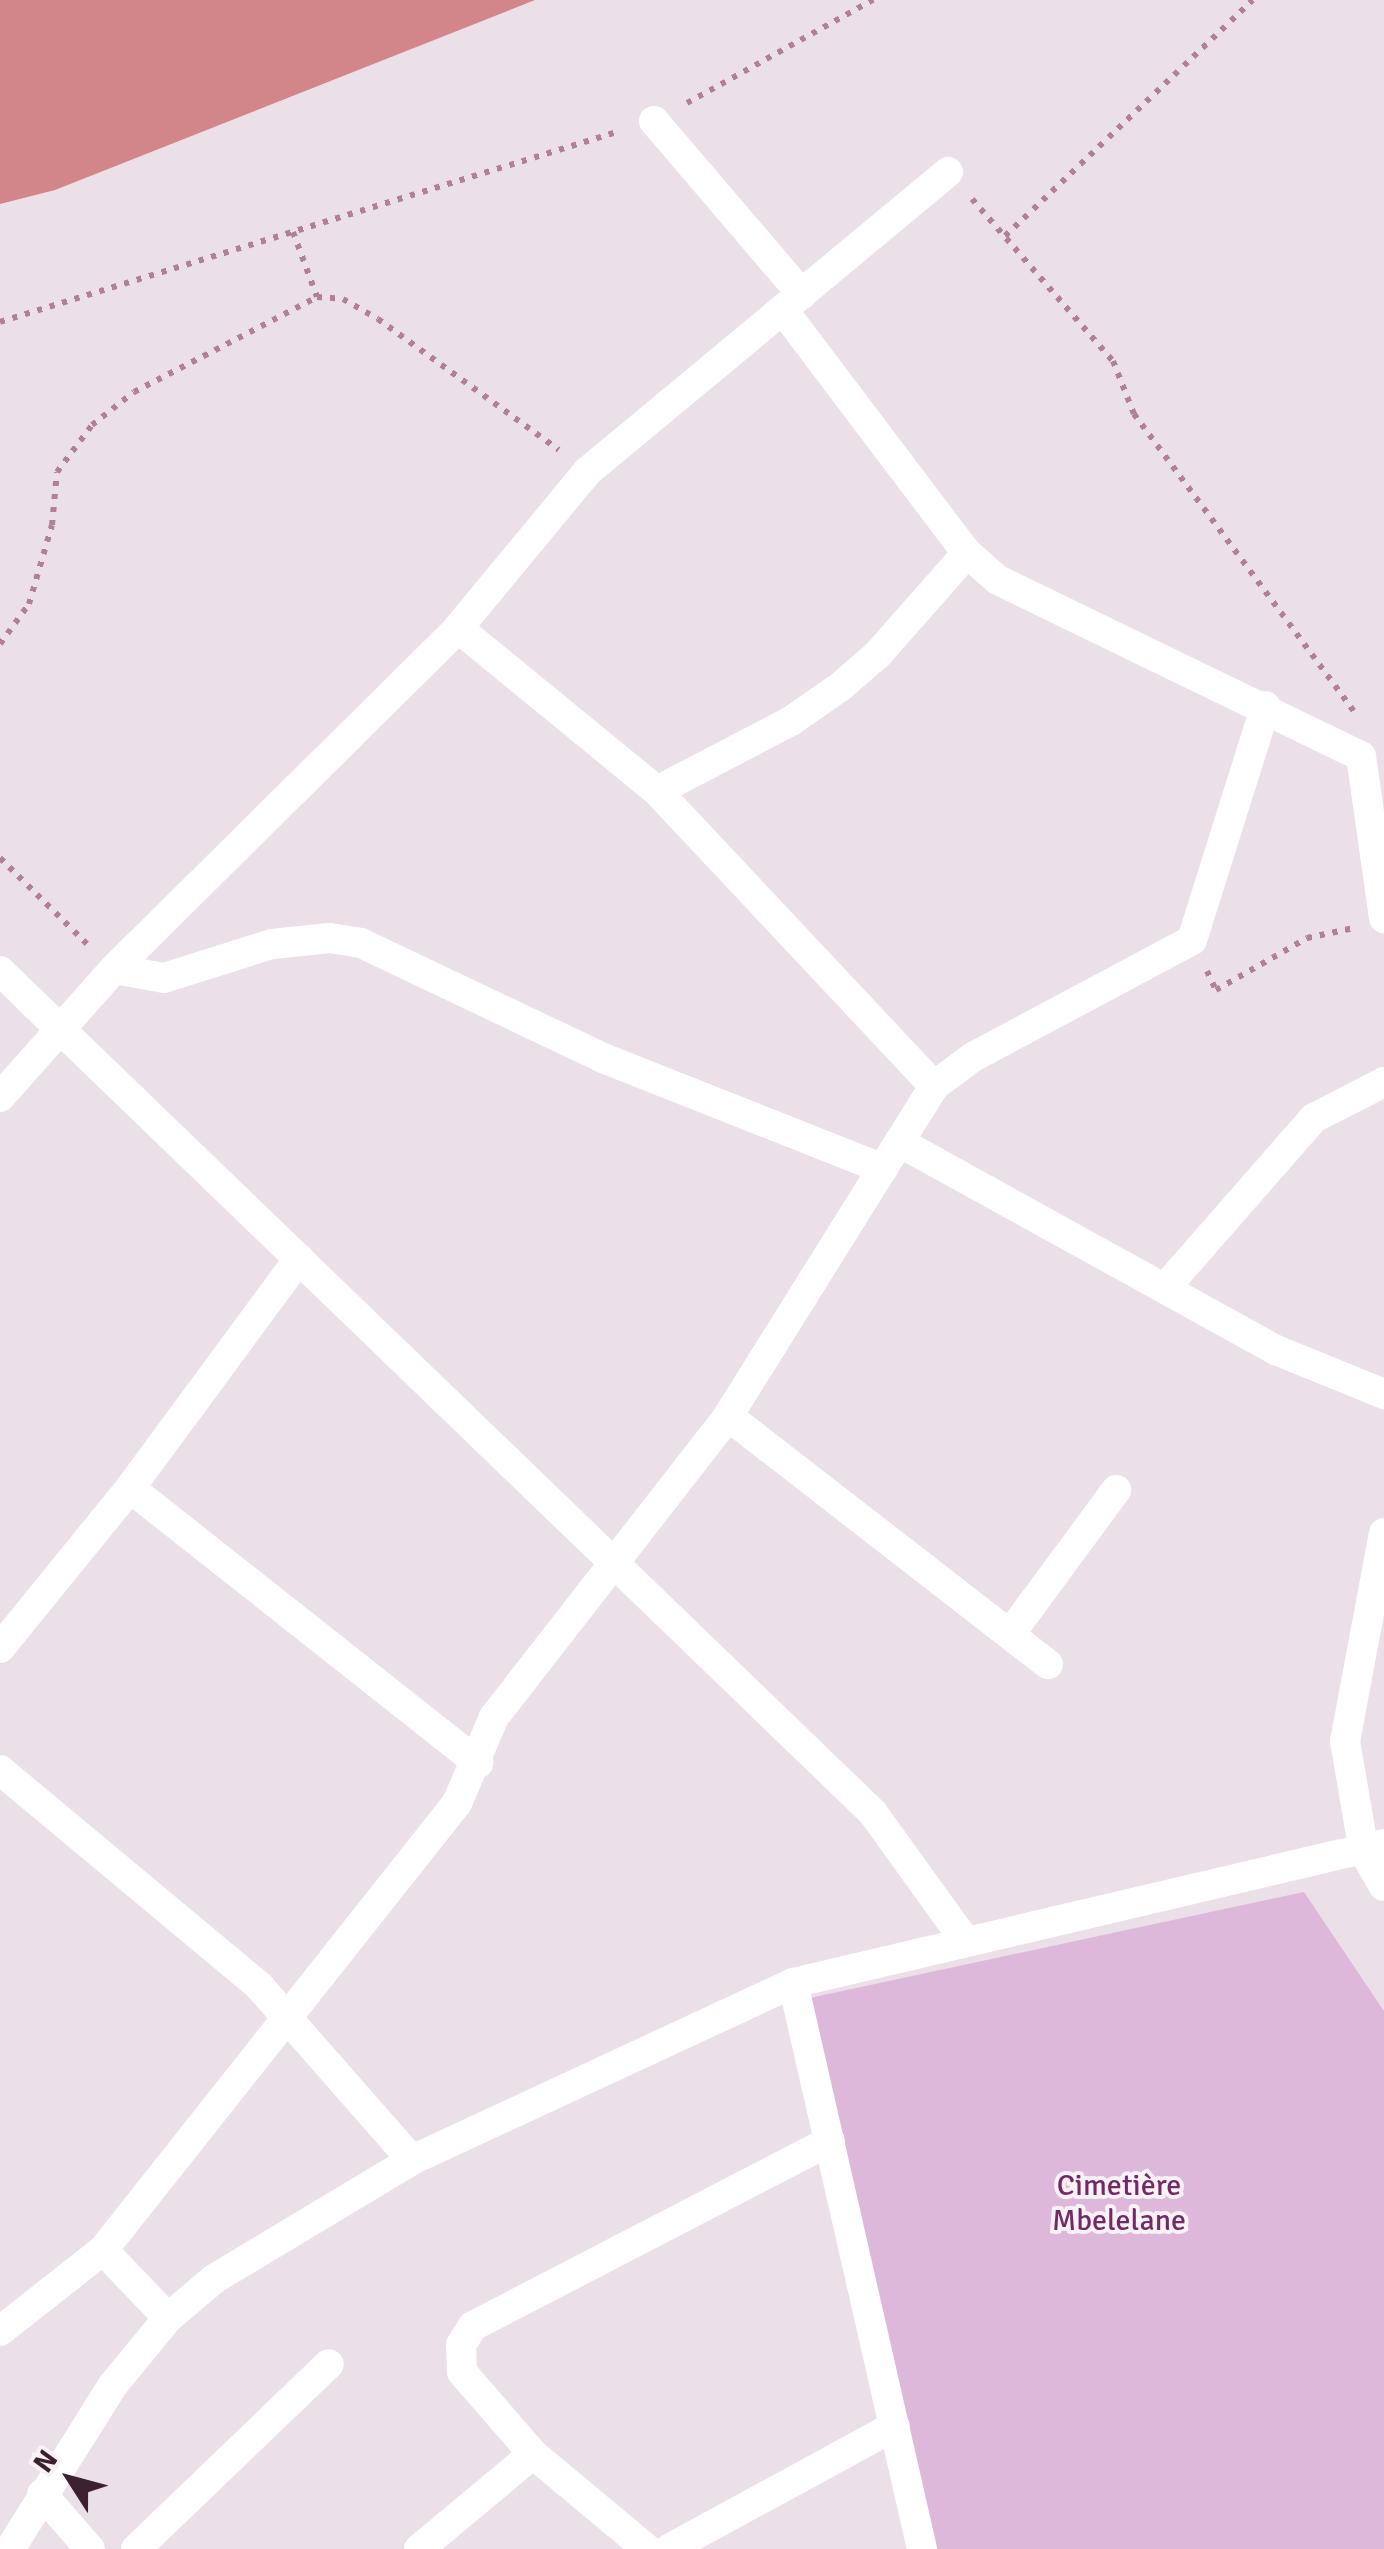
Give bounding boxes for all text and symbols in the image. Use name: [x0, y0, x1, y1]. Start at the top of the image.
park label: Cimetière Mbelelane: [1052, 2168, 1186, 2238]
north arrow: [20, 2429, 120, 2529]
text: N: [26, 2443, 65, 2479]

